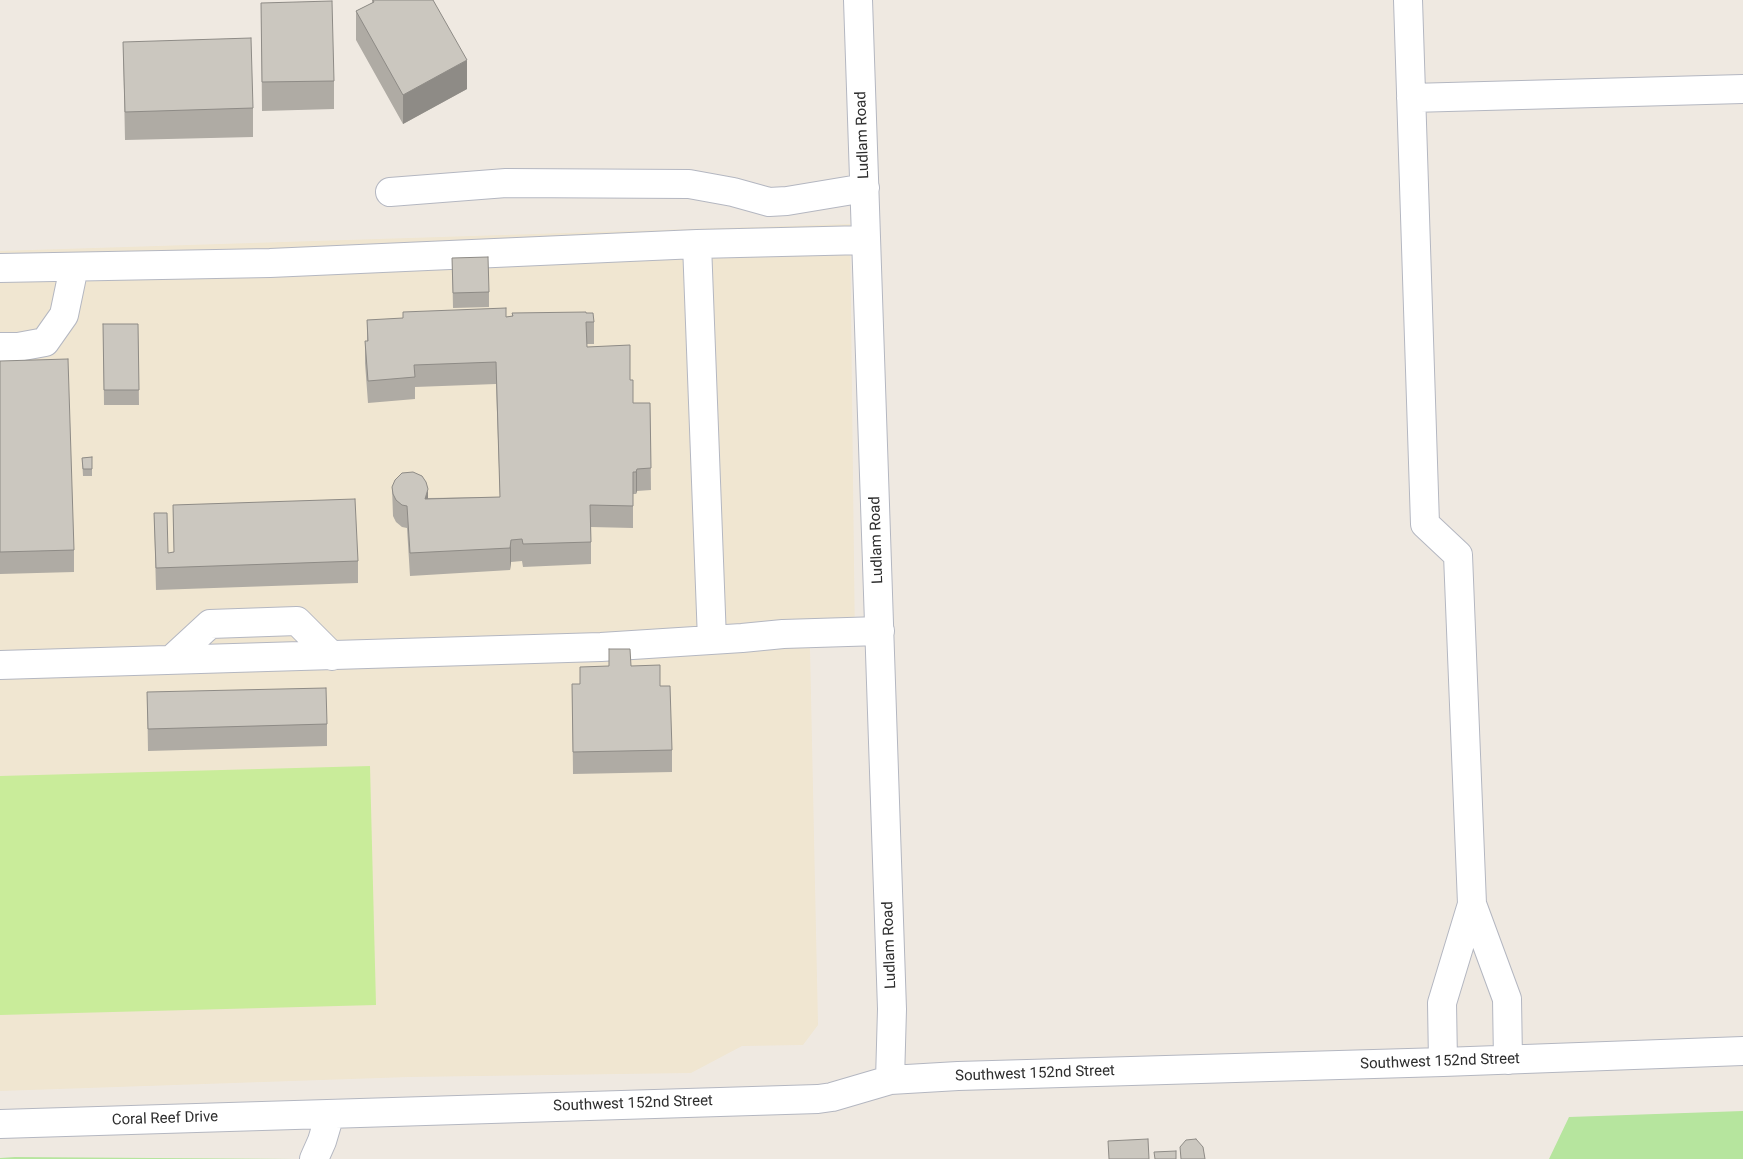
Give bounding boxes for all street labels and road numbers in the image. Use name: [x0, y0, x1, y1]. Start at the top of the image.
street label: Ludlam Road: [852, 91, 874, 179]
street label: Ludlam Road: [866, 496, 888, 584]
street label: Ludlam Road: [879, 901, 901, 989]
street label: Southwest 152nd Street: [1360, 1050, 1520, 1074]
street label: Southwest 152nd Street: [955, 1062, 1115, 1086]
street label: Southwest 152nd Street: [553, 1092, 713, 1116]
street label: Coral Reef Drive: [112, 1108, 218, 1130]

